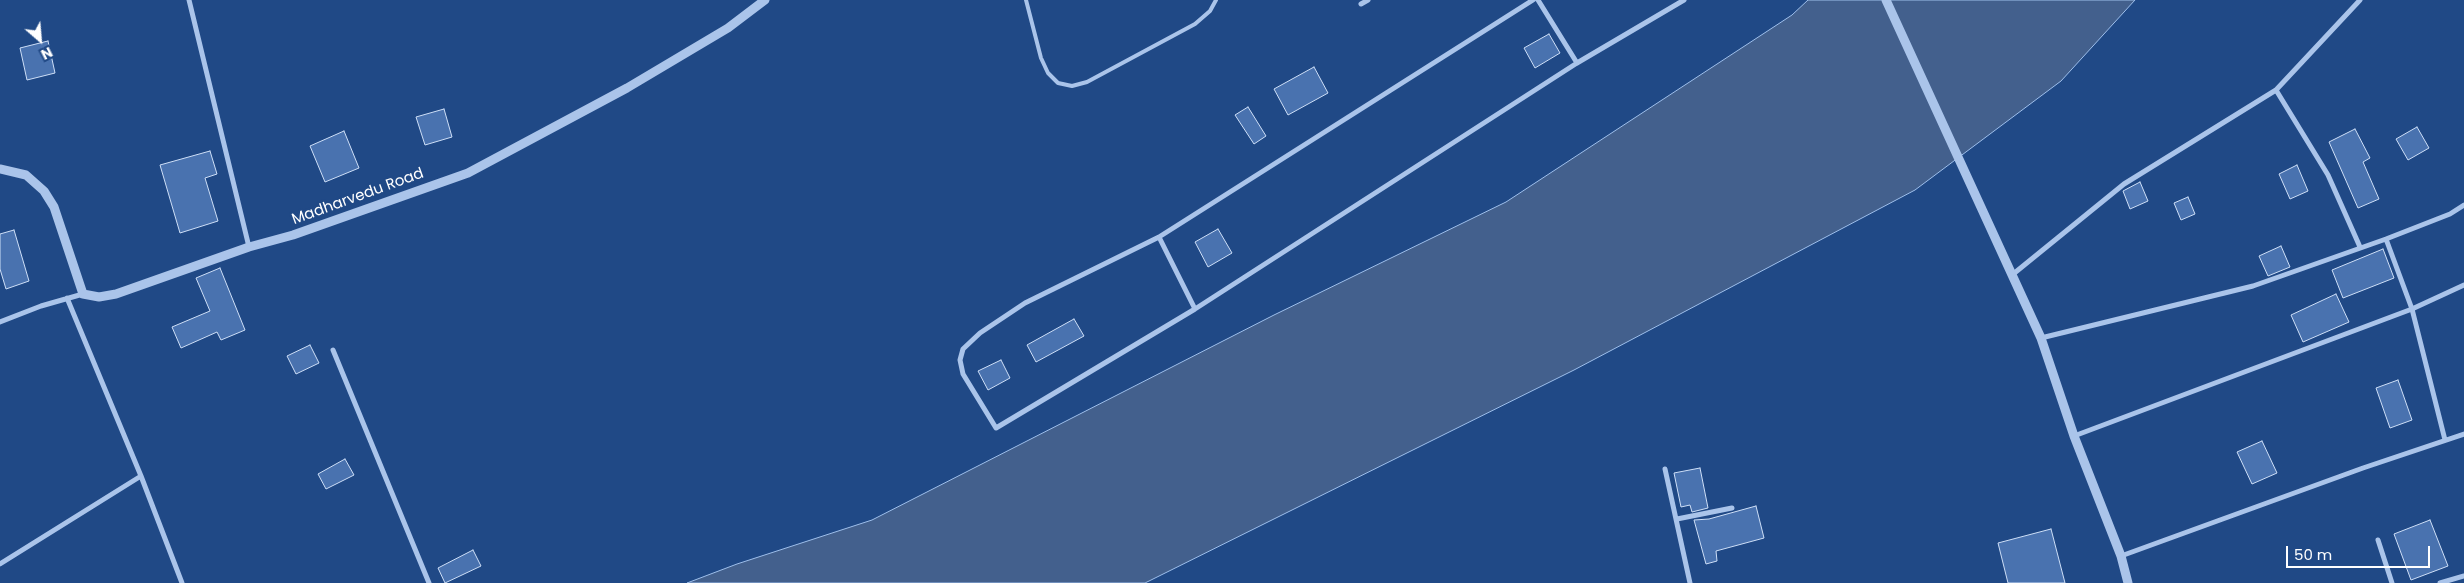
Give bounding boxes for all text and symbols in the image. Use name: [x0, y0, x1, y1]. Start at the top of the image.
north arrow: [15, 15, 65, 65]
text: N: [38, 42, 56, 65]
street label: Madharvedu Road: [290, 165, 426, 229]
scale bar: [2289, 536, 2433, 568]
text: 50 m: [2294, 544, 2332, 565]

